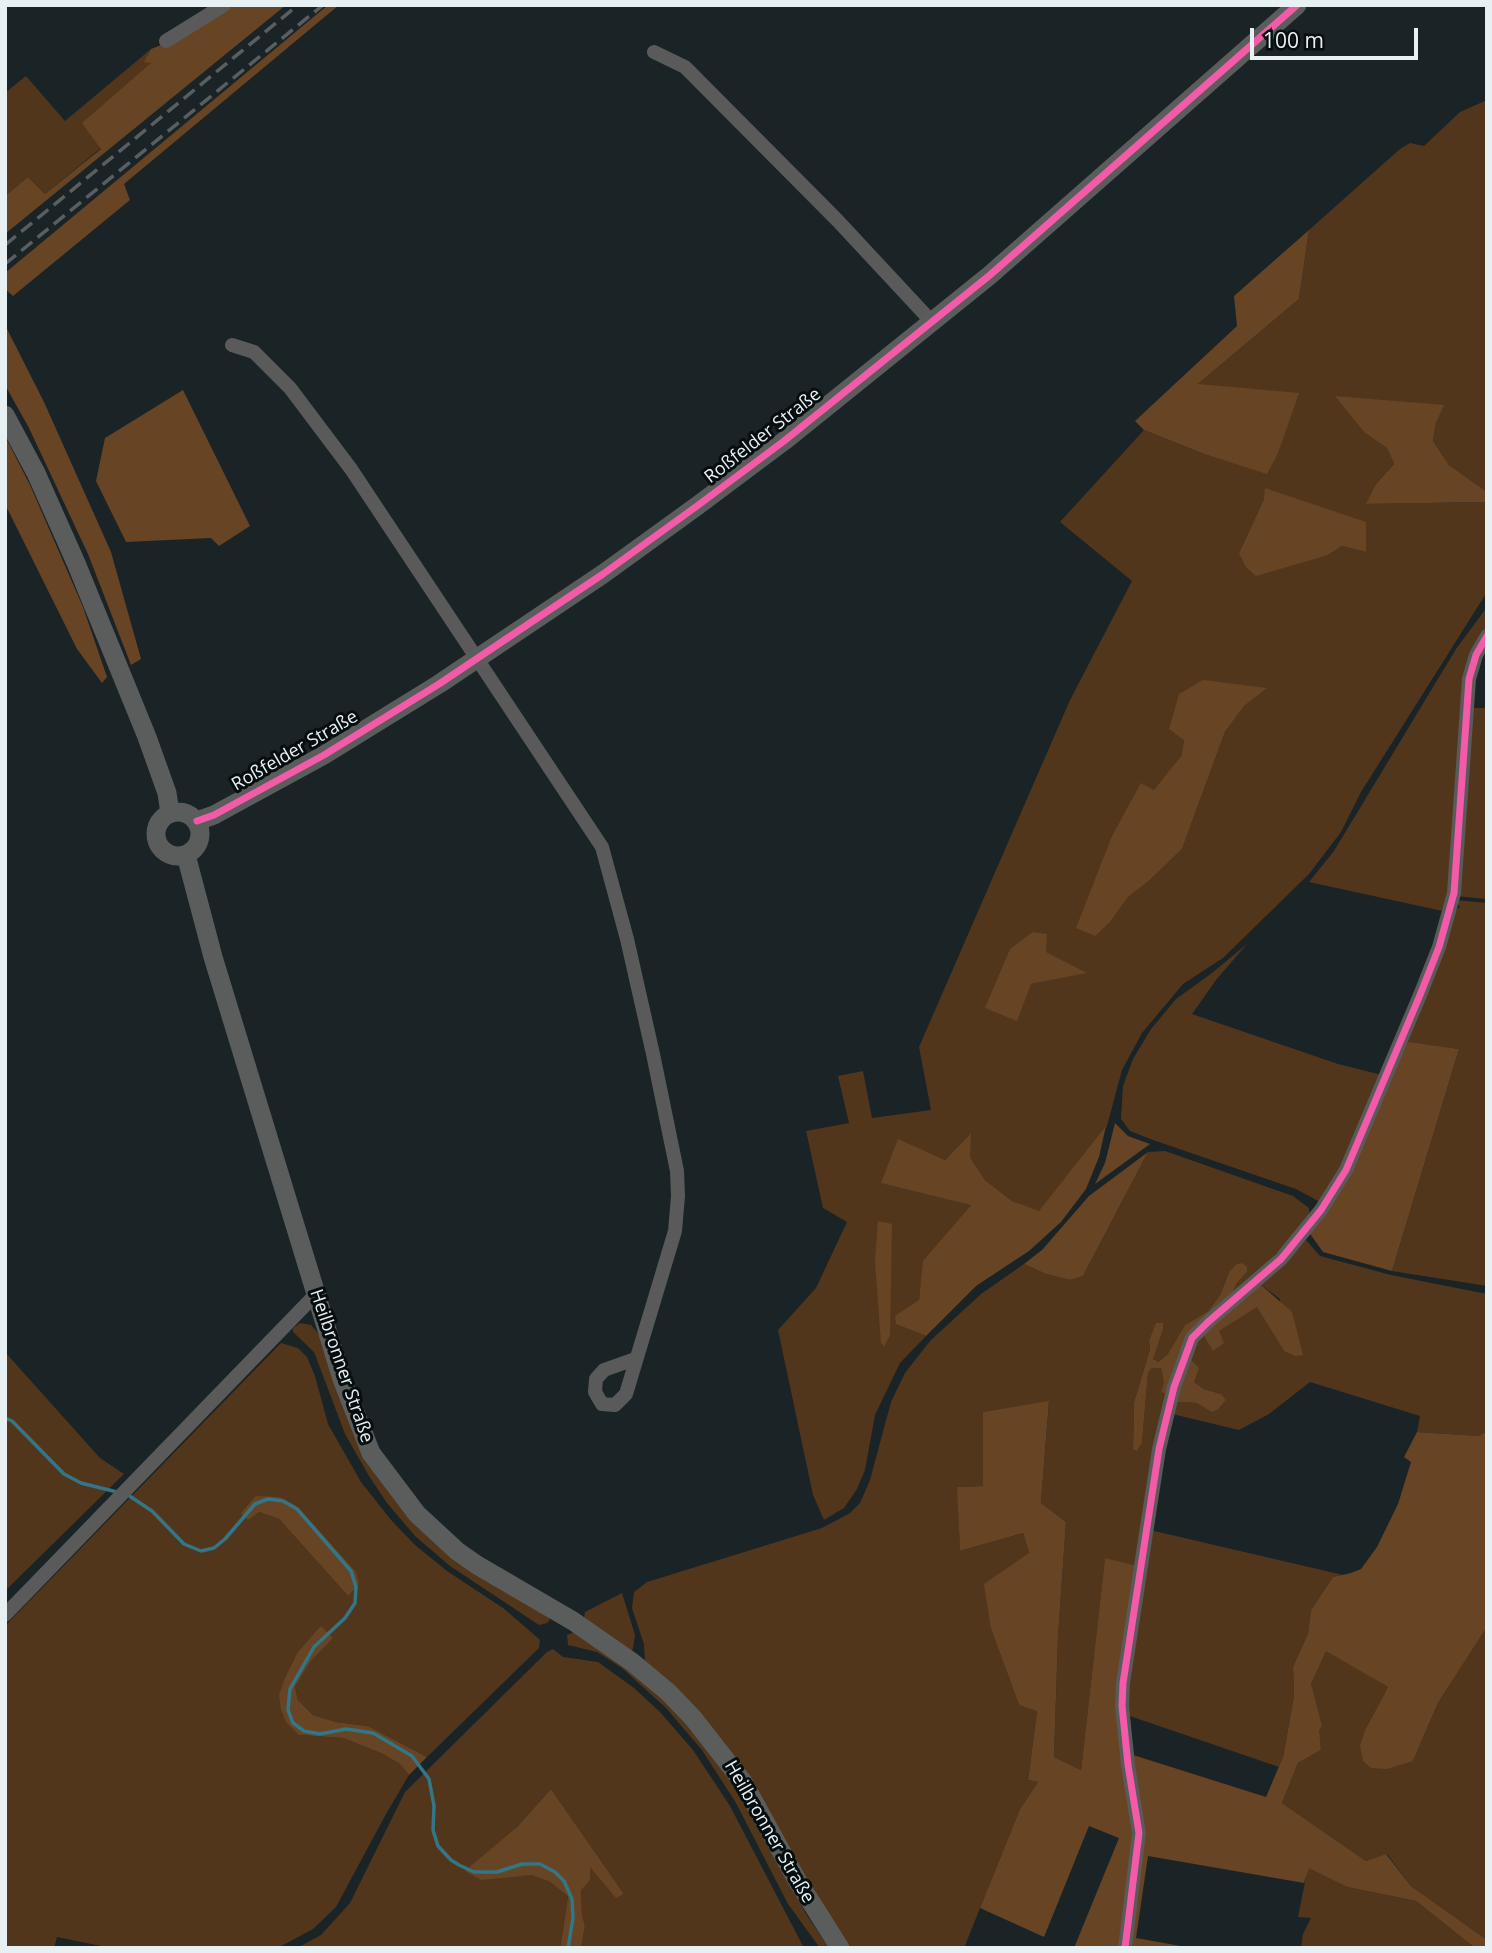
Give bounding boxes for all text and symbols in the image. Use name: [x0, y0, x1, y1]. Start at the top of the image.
scale bar: [1254, 14, 1422, 58]
text: 100 m: [1263, 26, 1324, 54]
street label: Roßfelder Straße: [700, 384, 826, 488]
street label: Roßfelder Straße: [228, 706, 362, 796]
street label: Heilbronner Straße: [305, 1286, 377, 1446]
street label: Heilbronner Straße: [719, 1757, 819, 1907]

